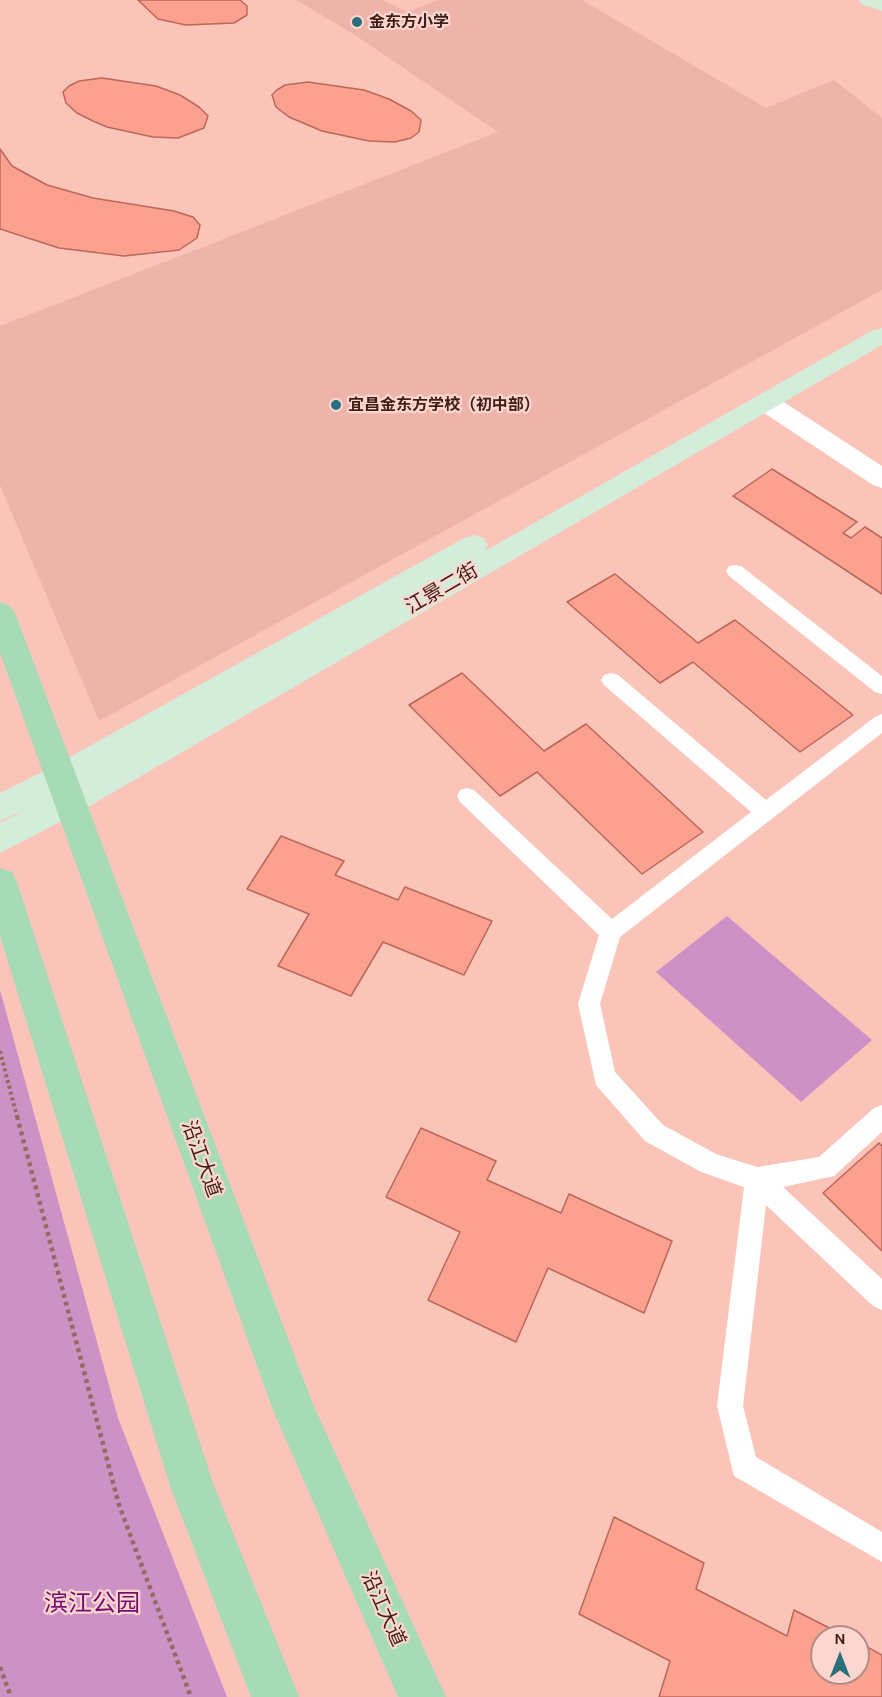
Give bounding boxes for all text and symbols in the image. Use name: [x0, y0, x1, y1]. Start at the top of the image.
place label: 金东方小学: [369, 12, 449, 32]
marker: 金东方小学: [350, 15, 364, 29]
place label: 宜昌金东方学校（初中部）: [348, 395, 540, 415]
marker: 宜昌金东方学校（初中部）: [329, 398, 343, 412]
street label: 江景二街: [401, 559, 483, 619]
street label: 沿江大道: [176, 1117, 226, 1201]
street label: 沿江大道: [356, 1568, 410, 1650]
park label: 滨江公园: [44, 1590, 140, 1618]
north arrow: [810, 1625, 870, 1685]
text: N: [834, 1629, 846, 1648]

